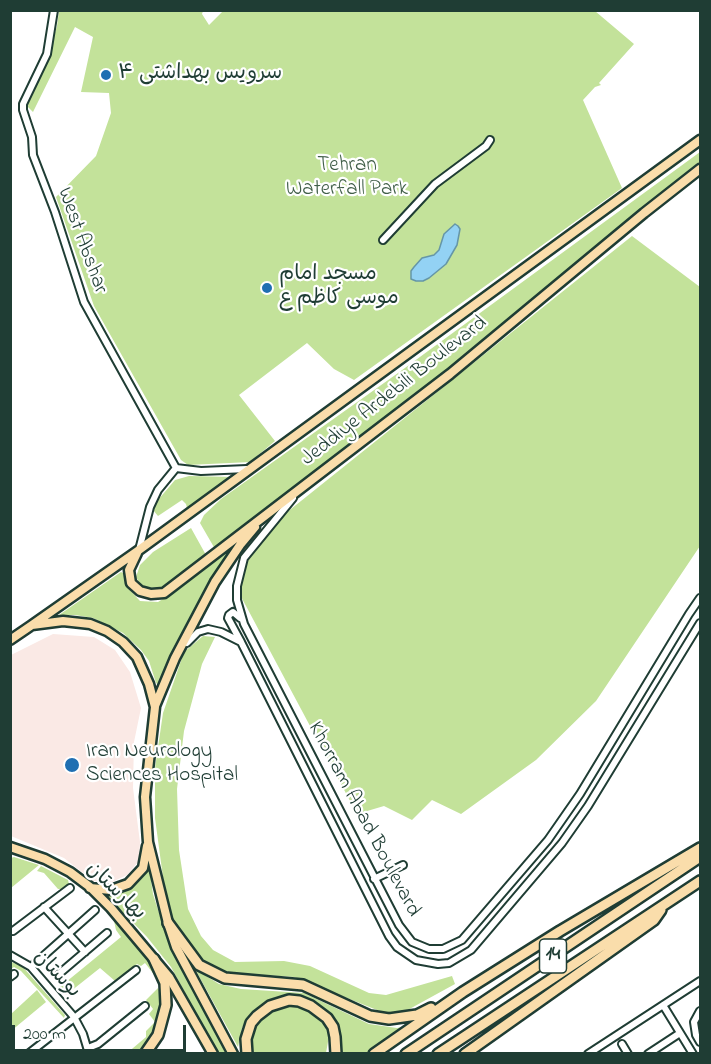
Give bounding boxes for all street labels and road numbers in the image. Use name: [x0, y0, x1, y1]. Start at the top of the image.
street label: West Abshar: [50, 184, 112, 298]
street label: Jeddiye Ardebili Boulevard: [297, 312, 493, 472]
street label: Khorram Abad Boulevard: [301, 718, 425, 922]
street label: بهارستان: [80, 857, 150, 927]
road number: 14: [540, 939, 566, 973]
street label: بوستان: [27, 946, 85, 1004]

